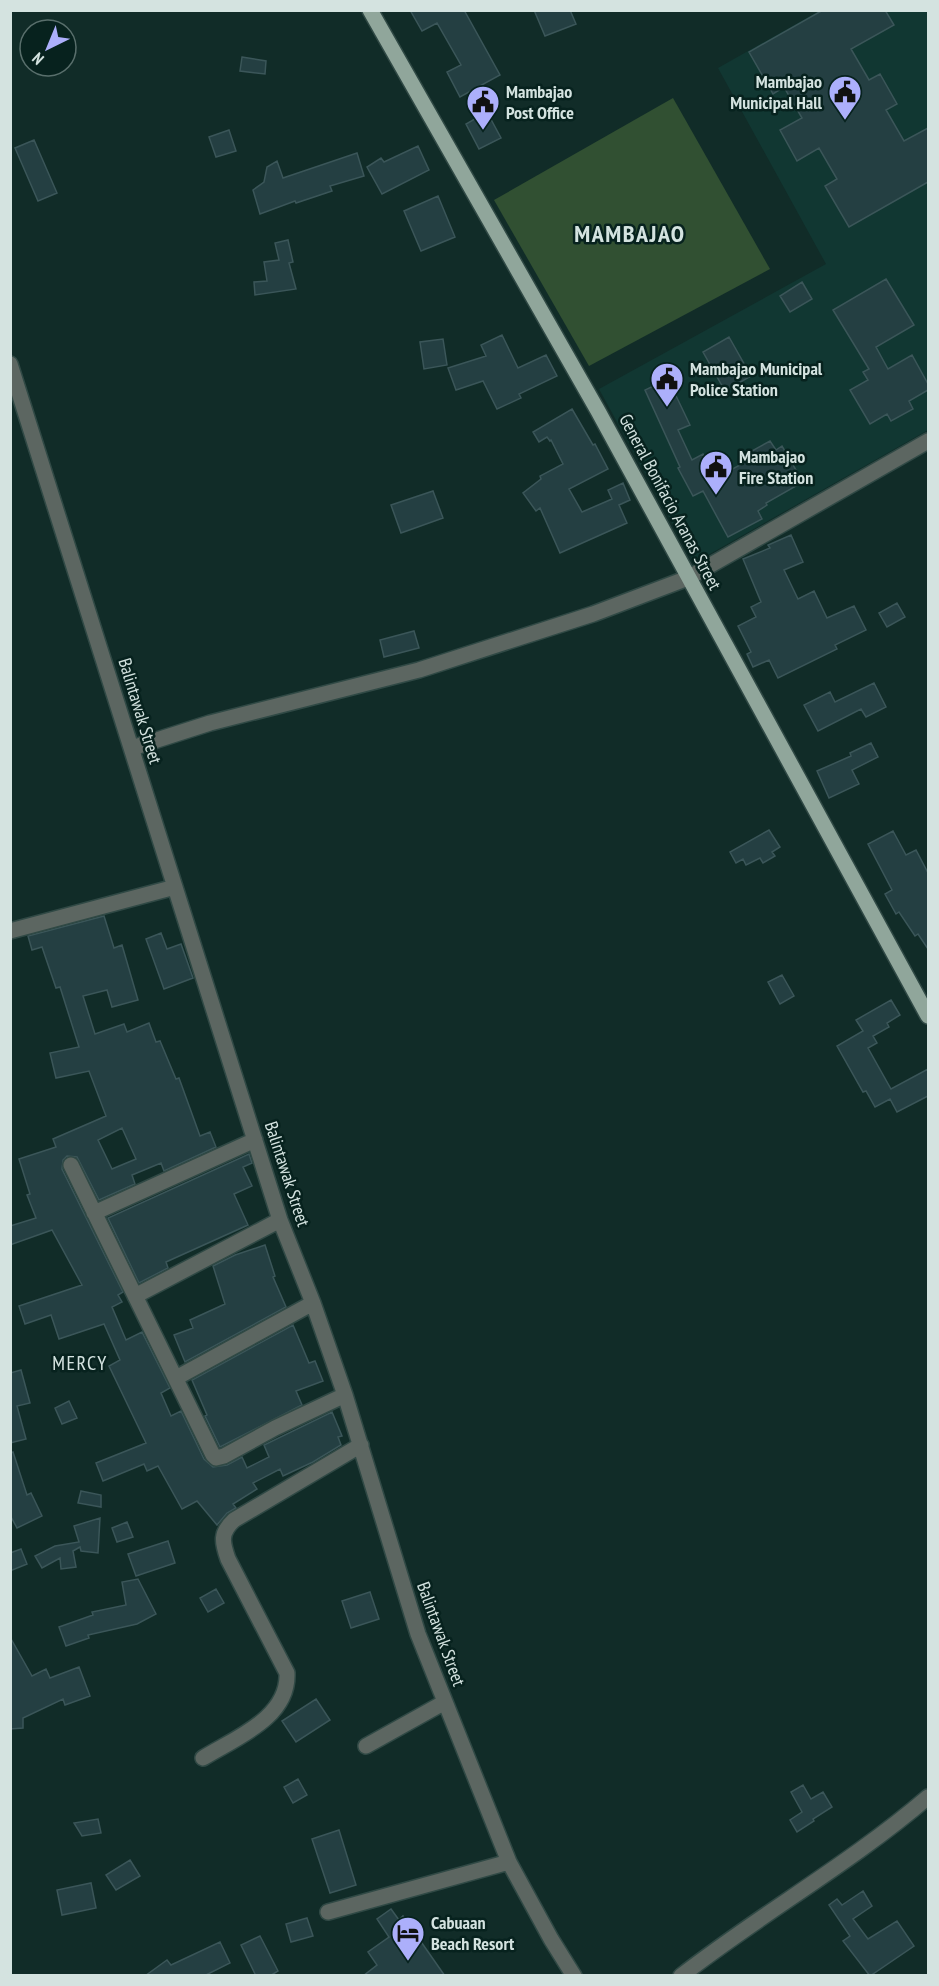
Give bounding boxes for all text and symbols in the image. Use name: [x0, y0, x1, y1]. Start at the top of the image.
north arrow: [18, 18, 78, 78]
text: N: [28, 49, 48, 69]
place label: Mambajao Municipal Hall: [730, 70, 823, 114]
public building icon: Mambajao Municipal Hall: [827, 74, 863, 121]
place label: Mambajao Post Office: [506, 80, 574, 124]
public building icon: Mambajao Post Office: [465, 84, 501, 131]
district label: MAMBAJAO: [574, 218, 686, 249]
place label: Mambajao Municipal Police Station: [690, 357, 823, 401]
public building icon: Mambajao Municipal Police Station: [649, 361, 685, 408]
street label: General Bonifacio Aranas Street: [614, 410, 727, 594]
place label: Mambajao Fire Station: [739, 445, 813, 489]
public building icon: Mambajao Fire Station: [698, 449, 734, 496]
street label: Balintawak Street: [114, 655, 167, 767]
street label: Balintawak Street: [260, 1118, 315, 1229]
district label: MERCY: [52, 1350, 108, 1376]
street label: Balintawak Street: [412, 1579, 471, 1689]
place label: Cabuaan Beach Resort: [431, 1911, 515, 1955]
hotel icon: Cabuaan Beach Resort: [390, 1915, 426, 1962]

